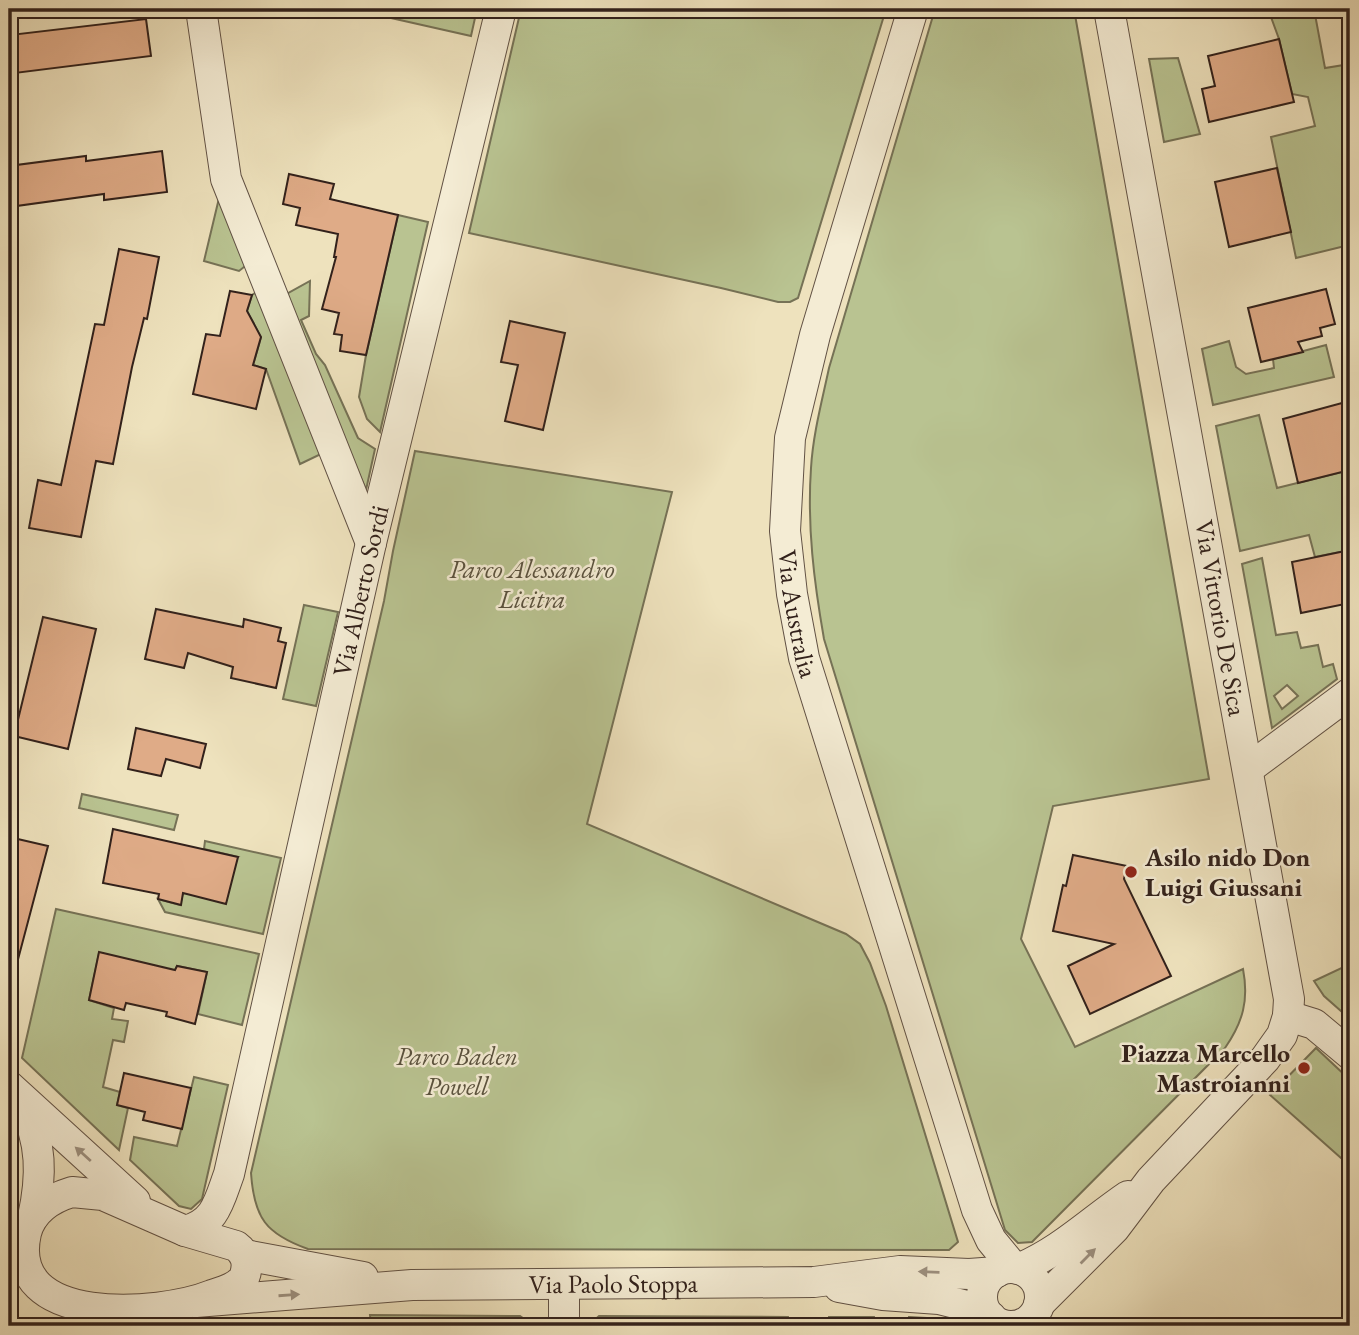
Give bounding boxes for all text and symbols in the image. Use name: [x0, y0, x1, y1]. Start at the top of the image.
street label: Via Alberto Sordi: [324, 502, 397, 680]
street label: Via Vittorio De Sica: [1187, 517, 1255, 719]
street label: Via Australia: [770, 548, 826, 682]
park label: Parco Alessandro Licitra: [449, 552, 615, 616]
place label: Asilo nido Don Luigi Giussani: [1144, 840, 1311, 904]
marker: Asilo nido Don Luigi Giussani: [1123, 864, 1139, 880]
place label: Piazza Marcello Mastroianni: [1121, 1036, 1290, 1100]
park label: Parco Baden Powell: [396, 1039, 518, 1103]
marker: Piazza Marcello Mastroianni: [1296, 1060, 1312, 1076]
one-way arrow: [74, 1146, 92, 1162]
one-way arrow: [1079, 1248, 1095, 1265]
street label: Via Paolo Stoppa: [529, 1266, 699, 1301]
one-way arrow: [917, 1266, 939, 1277]
one-way arrow: [278, 1289, 300, 1300]

